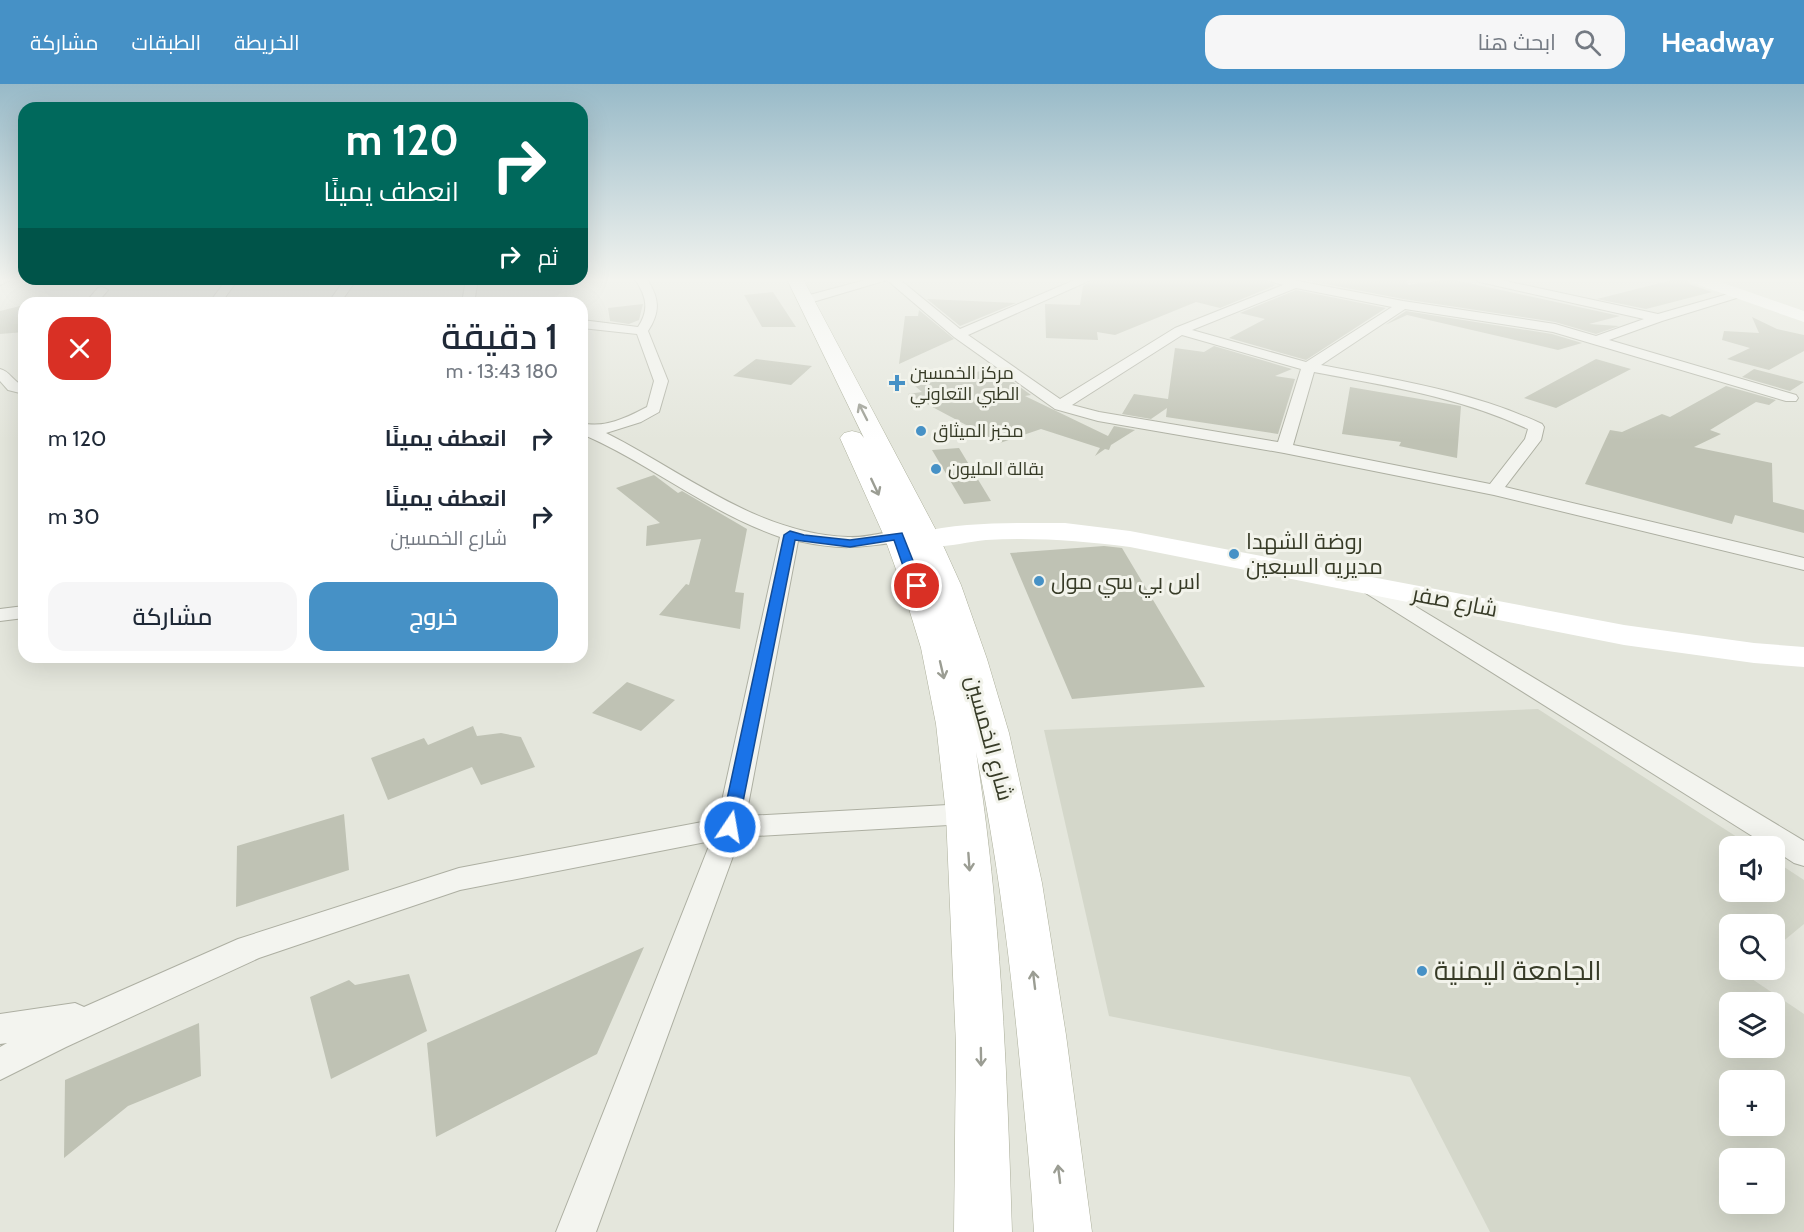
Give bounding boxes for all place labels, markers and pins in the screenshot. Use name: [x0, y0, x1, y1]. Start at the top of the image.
place label: مركز الخمسين الطبي التعاوني: [910, 362, 1020, 408]
marker: مركز الخمسين الطبي التعاوني: [888, 374, 906, 392]
place label: مخبز الميثاق: [933, 420, 1024, 443]
marker: مخبز الميثاق: [914, 424, 928, 438]
place label: بقالة المليون: [948, 458, 1044, 480]
marker: بقالة المليون: [929, 462, 943, 476]
place label: روضة الشهدا مديريه السبعين: [1246, 528, 1383, 580]
marker: روضة الشهدا مديريه السبعين: [1227, 547, 1241, 561]
pin: [891, 560, 942, 611]
place label: اس بي سي مول: [1051, 568, 1201, 598]
marker: اس بي سي مول: [1032, 574, 1046, 588]
place label: الجامعة اليمنية: [1434, 954, 1601, 987]
marker: الجامعة اليمنية: [1415, 964, 1429, 978]

